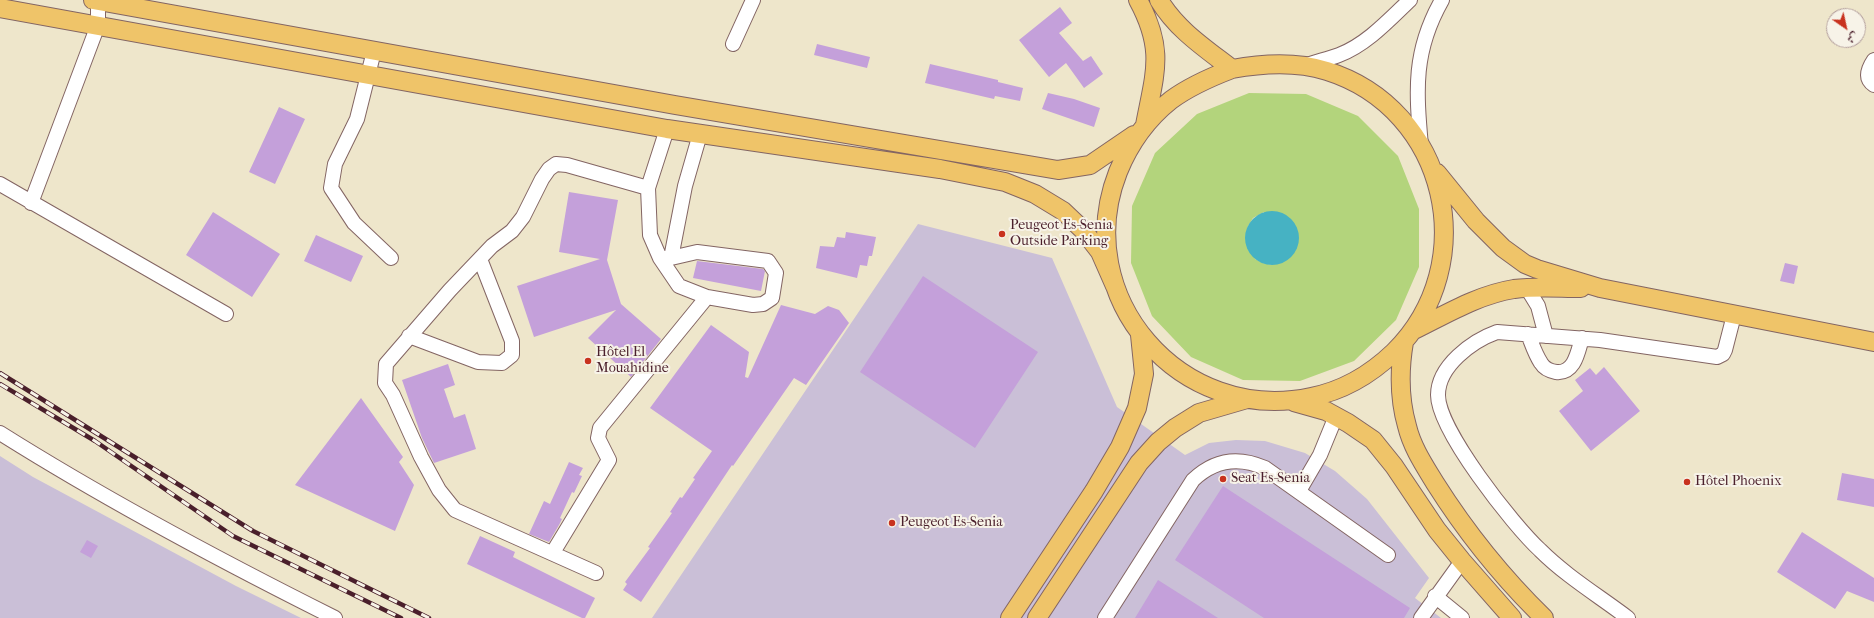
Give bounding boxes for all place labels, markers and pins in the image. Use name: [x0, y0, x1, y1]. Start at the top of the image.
place label: Peugeot Es-Senia Outside Parking: [1010, 218, 1113, 250]
marker: Peugeot Es-Senia Outside Parking: [997, 229, 1007, 239]
place label: Hôtel El Mouahidine: [596, 345, 669, 378]
marker: Hôtel El Mouahidine: [583, 356, 593, 366]
place label: Seat Es-Senia: [1231, 471, 1310, 487]
marker: Seat Es-Senia: [1218, 474, 1228, 484]
place label: Hôtel Phoenix: [1695, 474, 1781, 490]
marker: Hôtel Phoenix: [1682, 477, 1692, 487]
place label: Peugeot Es-Senia: [900, 515, 1003, 531]
marker: Peugeot Es-Senia: [887, 518, 897, 528]

